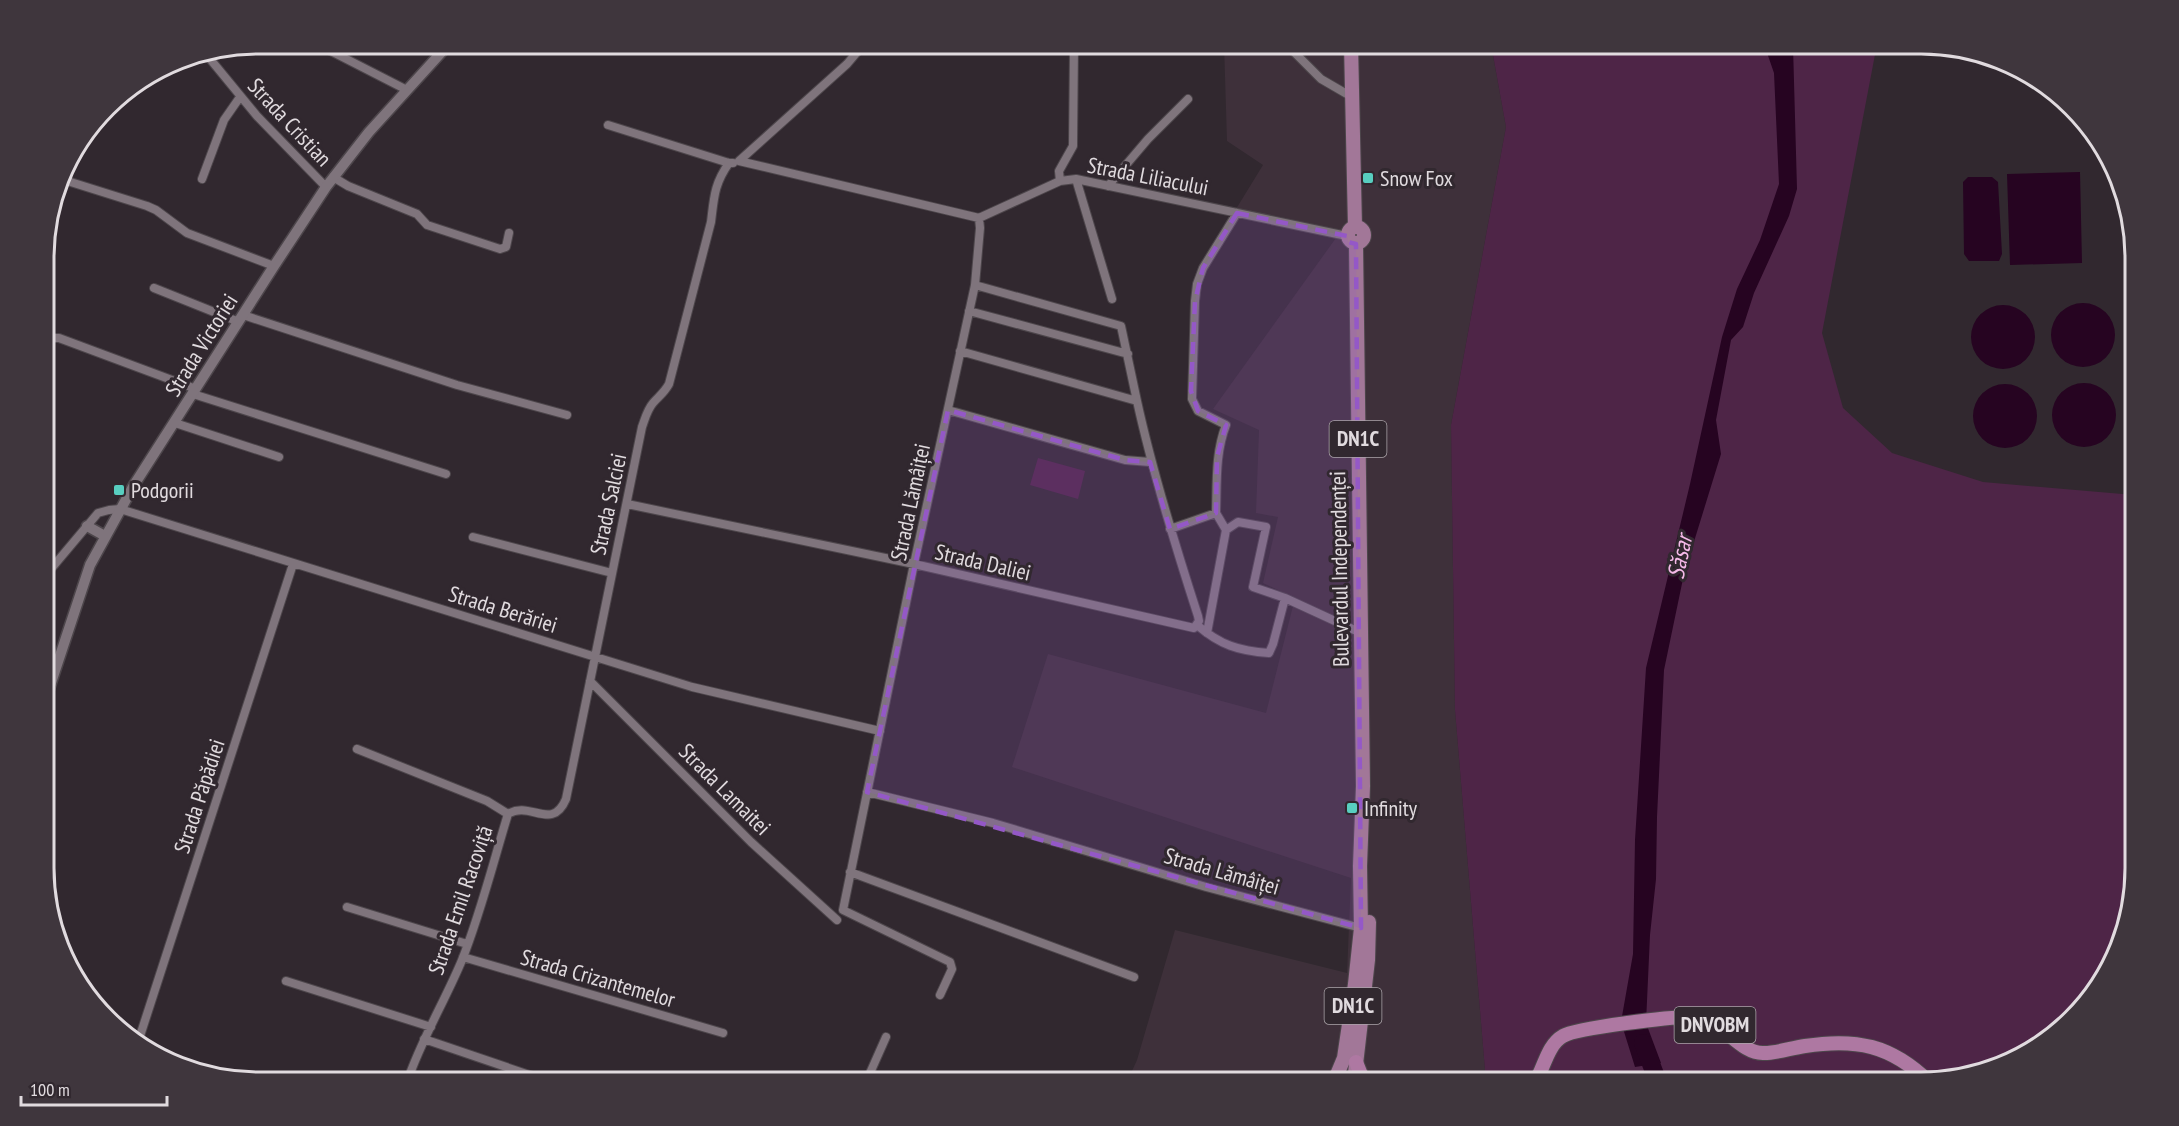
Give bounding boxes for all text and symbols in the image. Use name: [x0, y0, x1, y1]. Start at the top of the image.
street label: Strada Cristian: [242, 72, 338, 172]
street label: Strada Liliacului: [1085, 151, 1211, 201]
place label: Snow Fox: [1380, 164, 1453, 192]
marker: Snow Fox: [1361, 171, 1375, 185]
street label: Strada Victoriei: [158, 289, 244, 401]
road number: DN1C: [1330, 421, 1386, 457]
street label: Strada Lămâiței: [884, 441, 936, 563]
street label: Strada Salciei: [584, 451, 632, 557]
street label: Bulevardul Independenței: [1323, 471, 1355, 667]
place label: Podgorii: [131, 476, 194, 504]
marker: Podgorii: [112, 483, 126, 497]
water label: Săsar: [1660, 529, 1700, 582]
street label: Strada Daliei: [932, 537, 1034, 587]
street label: Strada Berăriei: [445, 579, 561, 639]
street label: Strada Păpădiei: [167, 735, 231, 857]
street label: Strada Lamaitei: [673, 737, 777, 841]
place label: Infinity: [1364, 794, 1418, 822]
marker: Infinity: [1345, 801, 1359, 815]
street label: Strada Emil Racoviță: [421, 822, 499, 978]
street label: Strada Lămâiței: [1161, 841, 1283, 901]
street label: Strada Crizantemelor: [518, 943, 678, 1013]
road number: DN1C: [1324, 988, 1382, 1024]
road number: DNVOBM: [1674, 1007, 1756, 1043]
scale bar: [21, 1069, 166, 1107]
text: 100 m: [30, 1078, 70, 1101]

